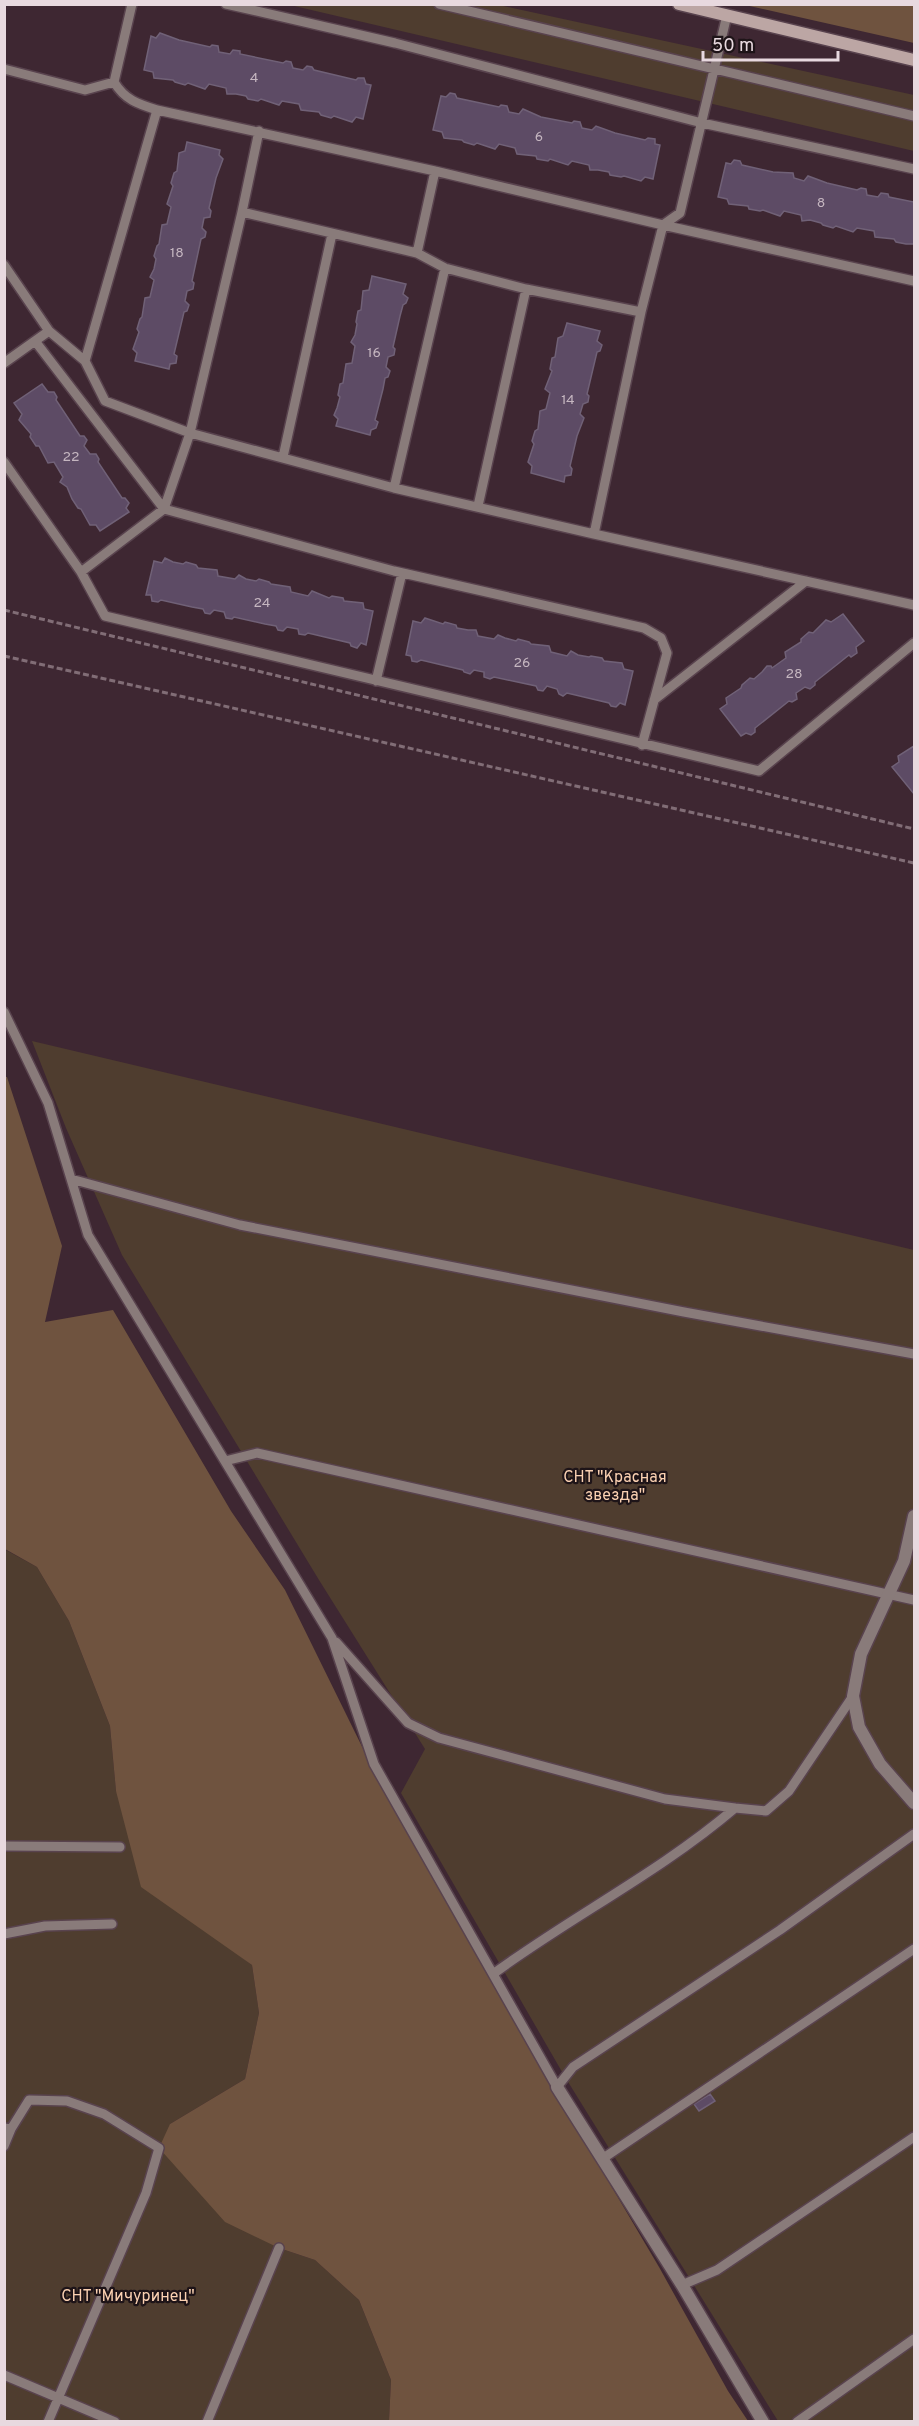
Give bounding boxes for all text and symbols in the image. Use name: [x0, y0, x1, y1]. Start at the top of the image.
scale bar: [703, 24, 838, 62]
text: 50 m: [712, 35, 754, 58]
house number: 4: [250, 70, 258, 87]
house number: 6: [535, 129, 543, 146]
house number: 8: [817, 195, 825, 212]
house number: 18: [170, 245, 184, 262]
house number: 16: [367, 345, 381, 362]
house number: 14: [561, 392, 575, 409]
house number: 22: [62, 449, 80, 466]
house number: 24: [253, 595, 271, 612]
house number: 26: [514, 655, 530, 672]
house number: 28: [785, 666, 803, 683]
park label: СНТ "Красная звезда": [563, 1468, 667, 1506]
park label: СНТ "Мичуринец": [61, 2287, 195, 2307]

